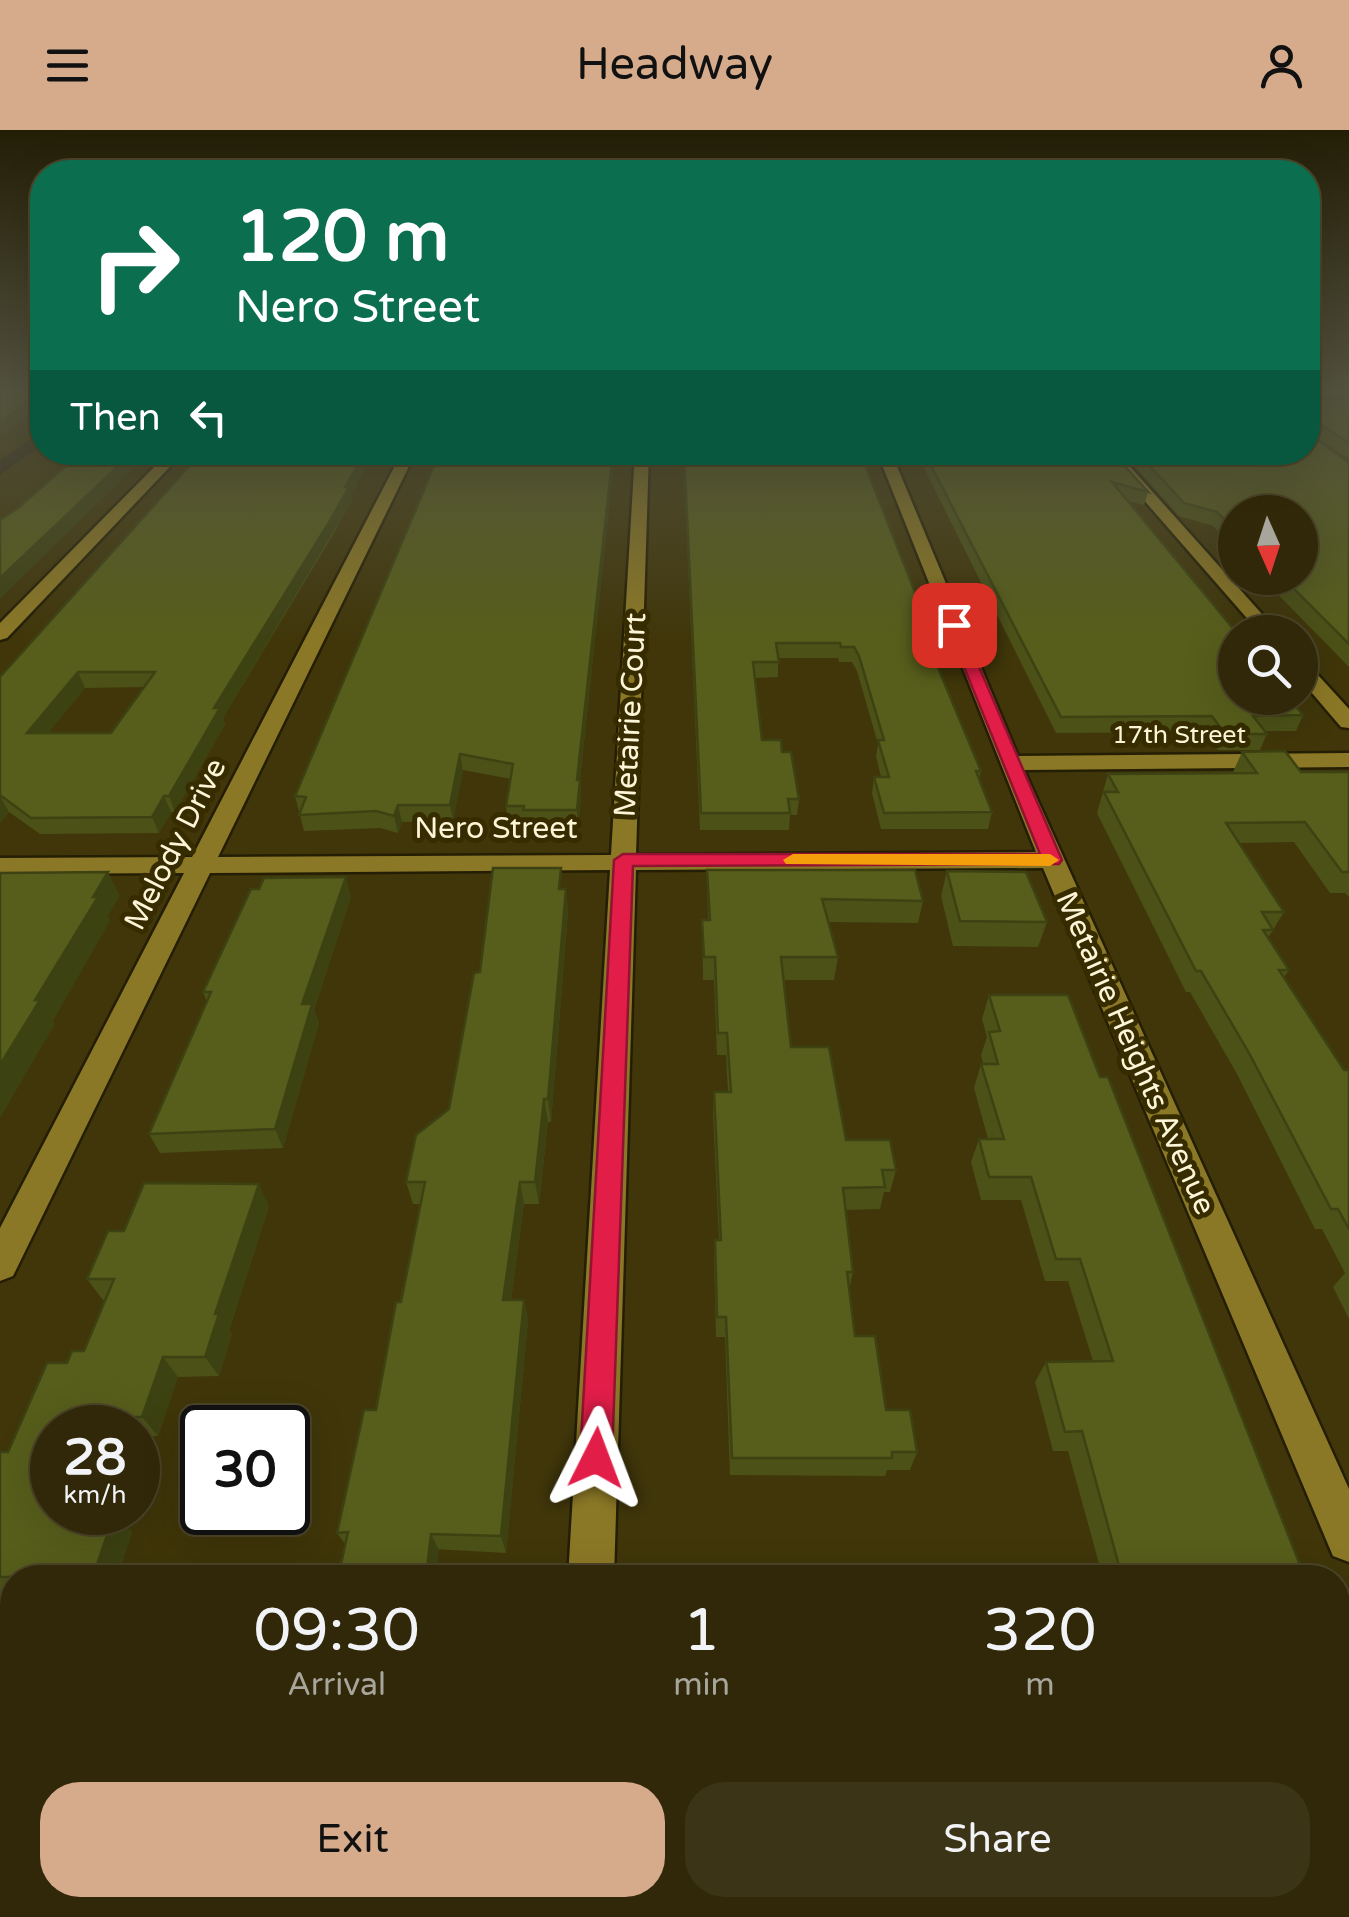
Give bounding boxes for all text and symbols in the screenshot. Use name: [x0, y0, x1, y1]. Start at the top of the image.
icon: menu: [40, 38, 95, 93]
text: Headway: [576, 38, 773, 92]
icon: person: [1254, 38, 1309, 93]
text: 120 m: [235, 196, 449, 280]
icon: right: [70, 200, 200, 330]
text: Nero Street: [235, 281, 480, 335]
icon: left: [181, 390, 236, 445]
text: Then: [70, 395, 161, 441]
north arrow: [1218, 495, 1318, 595]
map controls: [1218, 495, 1318, 715]
pin: [912, 583, 997, 668]
icon: arrive: [927, 598, 982, 653]
street label: Metairie Court: [607, 612, 654, 818]
button: search: [1218, 615, 1318, 715]
street label: 17th Street: [1112, 720, 1247, 750]
street label: Melody Drive: [116, 752, 235, 936]
street label: Nero Street: [414, 810, 578, 847]
street label: Metairie Heights Avenue: [1048, 886, 1224, 1220]
speed limit sign: 30: [180, 1405, 310, 1535]
position arrow: [544, 1406, 648, 1510]
text: 28: [64, 1428, 126, 1488]
text: km/h: [64, 1480, 126, 1510]
text: 09:30: [253, 1595, 420, 1667]
text: 1: [683, 1595, 720, 1667]
text: 320: [983, 1595, 1097, 1667]
text: Arrival: [287, 1666, 386, 1704]
text: min: [673, 1666, 730, 1704]
text: m: [1025, 1666, 1055, 1704]
button: Exit: [40, 1782, 665, 1897]
button: Share: [685, 1782, 1310, 1897]

